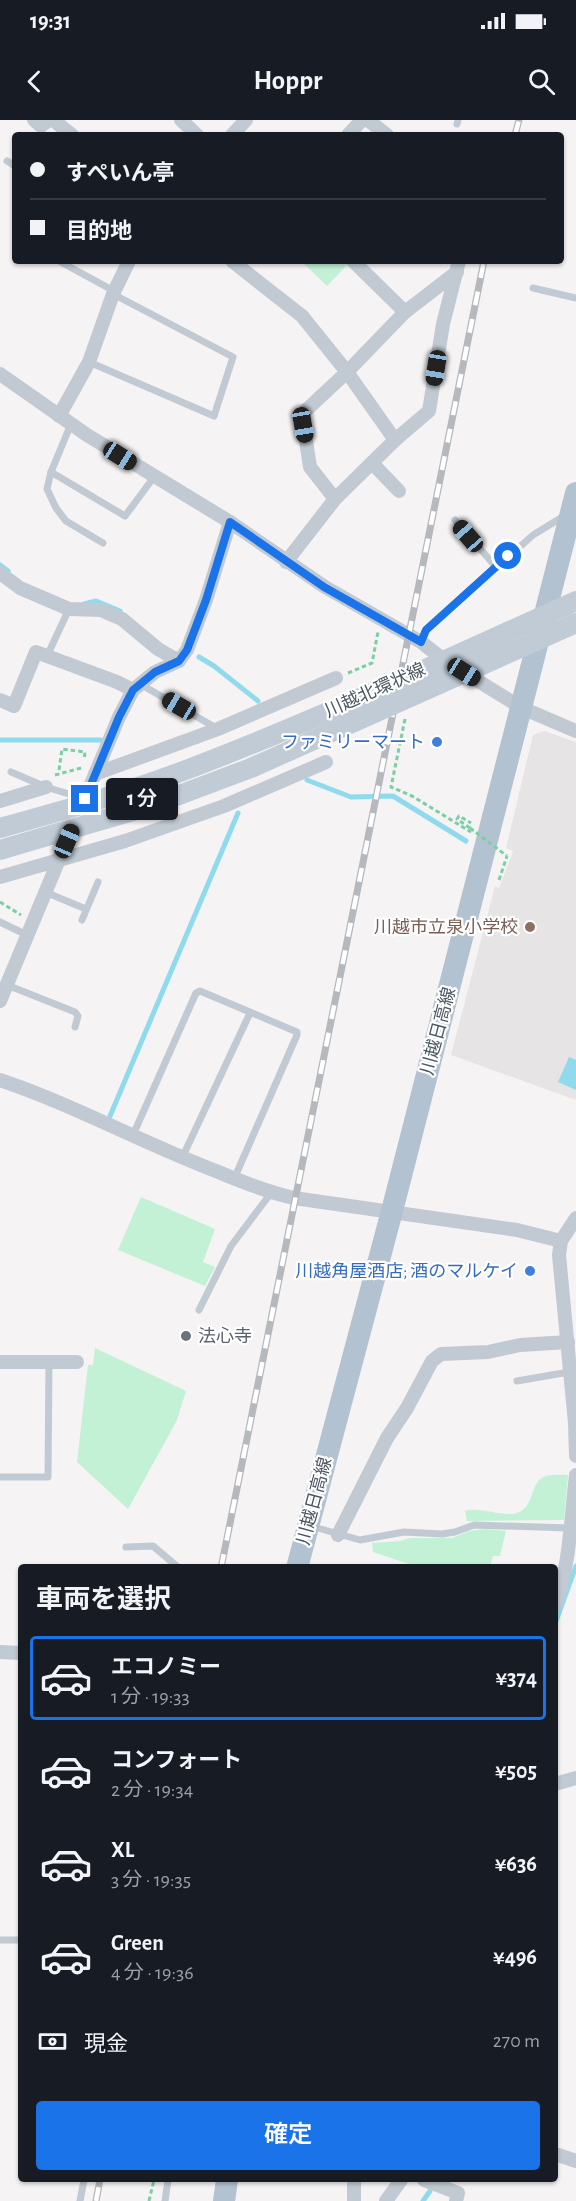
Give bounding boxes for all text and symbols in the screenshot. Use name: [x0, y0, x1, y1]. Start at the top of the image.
text: 19:31: [30, 10, 71, 32]
icon: back: [18, 65, 51, 98]
icon: search: [525, 65, 558, 98]
text: Hoppr: [254, 67, 322, 94]
text: すぺいん亭: [66, 162, 174, 184]
text: 目的地: [66, 220, 132, 242]
car: [424, 349, 448, 387]
car: [291, 406, 315, 444]
car: [100, 439, 140, 473]
car: [449, 517, 487, 555]
route start: [494, 542, 521, 569]
car: [444, 655, 484, 689]
street label: 川越北環状線: [322, 659, 428, 721]
car: [159, 689, 199, 723]
place label: ファミリーマート: [281, 734, 425, 752]
marker: ファミリーマート: [430, 735, 444, 749]
callout: 1 分: [106, 778, 178, 820]
route end: [71, 785, 98, 812]
text: 1 分: [127, 789, 157, 809]
car: [52, 821, 82, 861]
place label: 川越市立泉小学校: [374, 917, 518, 937]
marker: 川越市立泉小学校: [523, 920, 537, 934]
street label: 川越日高線: [417, 985, 459, 1077]
place label: 川越角屋酒店; 酒のマルケイ: [295, 1261, 518, 1281]
marker: 川越角屋酒店; 酒のマルケイ: [523, 1264, 537, 1278]
place label: 法心寺: [198, 1326, 252, 1346]
marker: 法心寺: [179, 1329, 193, 1343]
street label: 川越日高線: [293, 1455, 335, 1547]
text: 車両を選択: [36, 1586, 171, 1613]
icon: car: [39, 1651, 93, 1705]
text: エコノミー: [111, 1656, 221, 1678]
text: ¥374: [495, 1667, 537, 1689]
text: 1 分 · 19:33: [111, 1687, 190, 1707]
icon: car: [39, 1744, 93, 1798]
text: コンフォート: [111, 1749, 242, 1771]
text: ¥505: [495, 1760, 537, 1782]
text: 2 分 · 19:34: [111, 1780, 193, 1800]
icon: car: [39, 1837, 93, 1891]
text: XL: [111, 1839, 134, 1861]
text: ¥636: [495, 1853, 537, 1875]
text: 3 分 · 19:35: [111, 1870, 191, 1890]
icon: car: [39, 1930, 93, 1984]
text: Green: [111, 1932, 164, 1954]
text: ¥496: [493, 1946, 537, 1968]
text: 4 分 · 19:36: [111, 1963, 194, 1983]
icon: cash: [36, 2025, 69, 2058]
text: 270 m: [493, 2031, 540, 2051]
text: 現金: [84, 2033, 128, 2055]
button: 確定: [36, 2101, 540, 2170]

